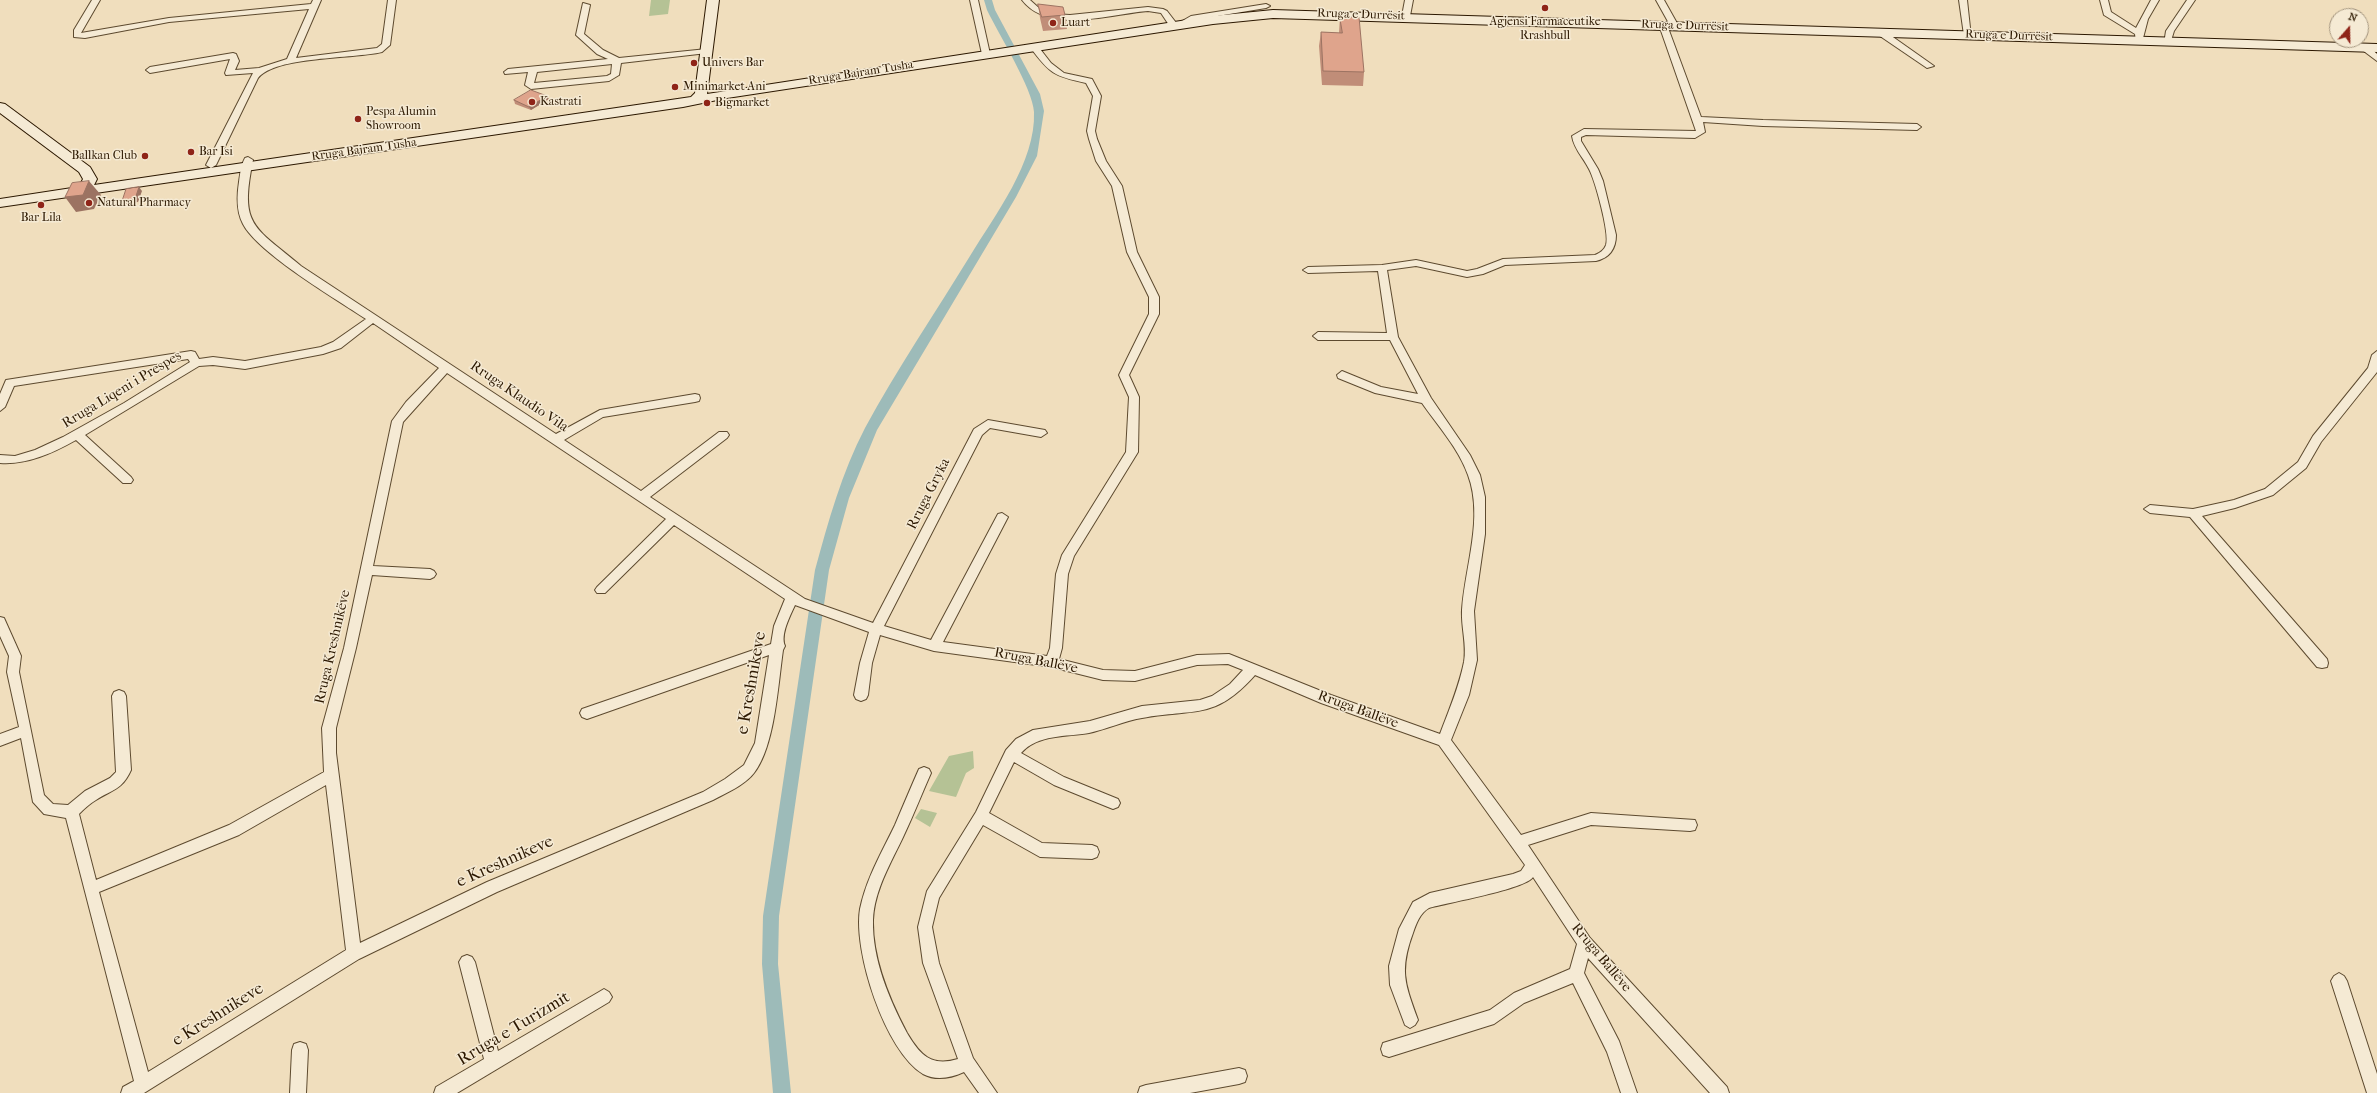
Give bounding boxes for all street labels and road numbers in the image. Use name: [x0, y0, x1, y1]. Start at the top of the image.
street label: Rruga e Durrësit: [1317, 6, 1405, 24]
street label: Rruga e Durrësit: [1641, 17, 1729, 35]
street label: Rruga e Durrësit: [1965, 27, 2053, 45]
street label: Rruga Bajram Tusha: [807, 58, 915, 88]
street label: Rruga Bajram Tusha: [310, 135, 418, 165]
street label: Rruga Liqeni i Prespes: [59, 348, 185, 432]
street label: Rruga Klaudio Vila: [467, 358, 571, 436]
street label: Rruga Gryka: [904, 455, 954, 533]
street label: Rruga Kreshnikëve: [312, 588, 354, 706]
street label: e Kreshnikeve: [733, 630, 771, 736]
street label: Rruga Ballëve: [993, 645, 1079, 677]
street label: Rruga Ballëve: [1315, 688, 1401, 732]
street label: e Kreshnikeve: [453, 832, 557, 892]
street label: Rruga Ballëve: [1567, 920, 1635, 996]
street label: e Kreshnikeve: [169, 979, 267, 1051]
street label: Rruga e Turizmit: [454, 987, 574, 1071]

